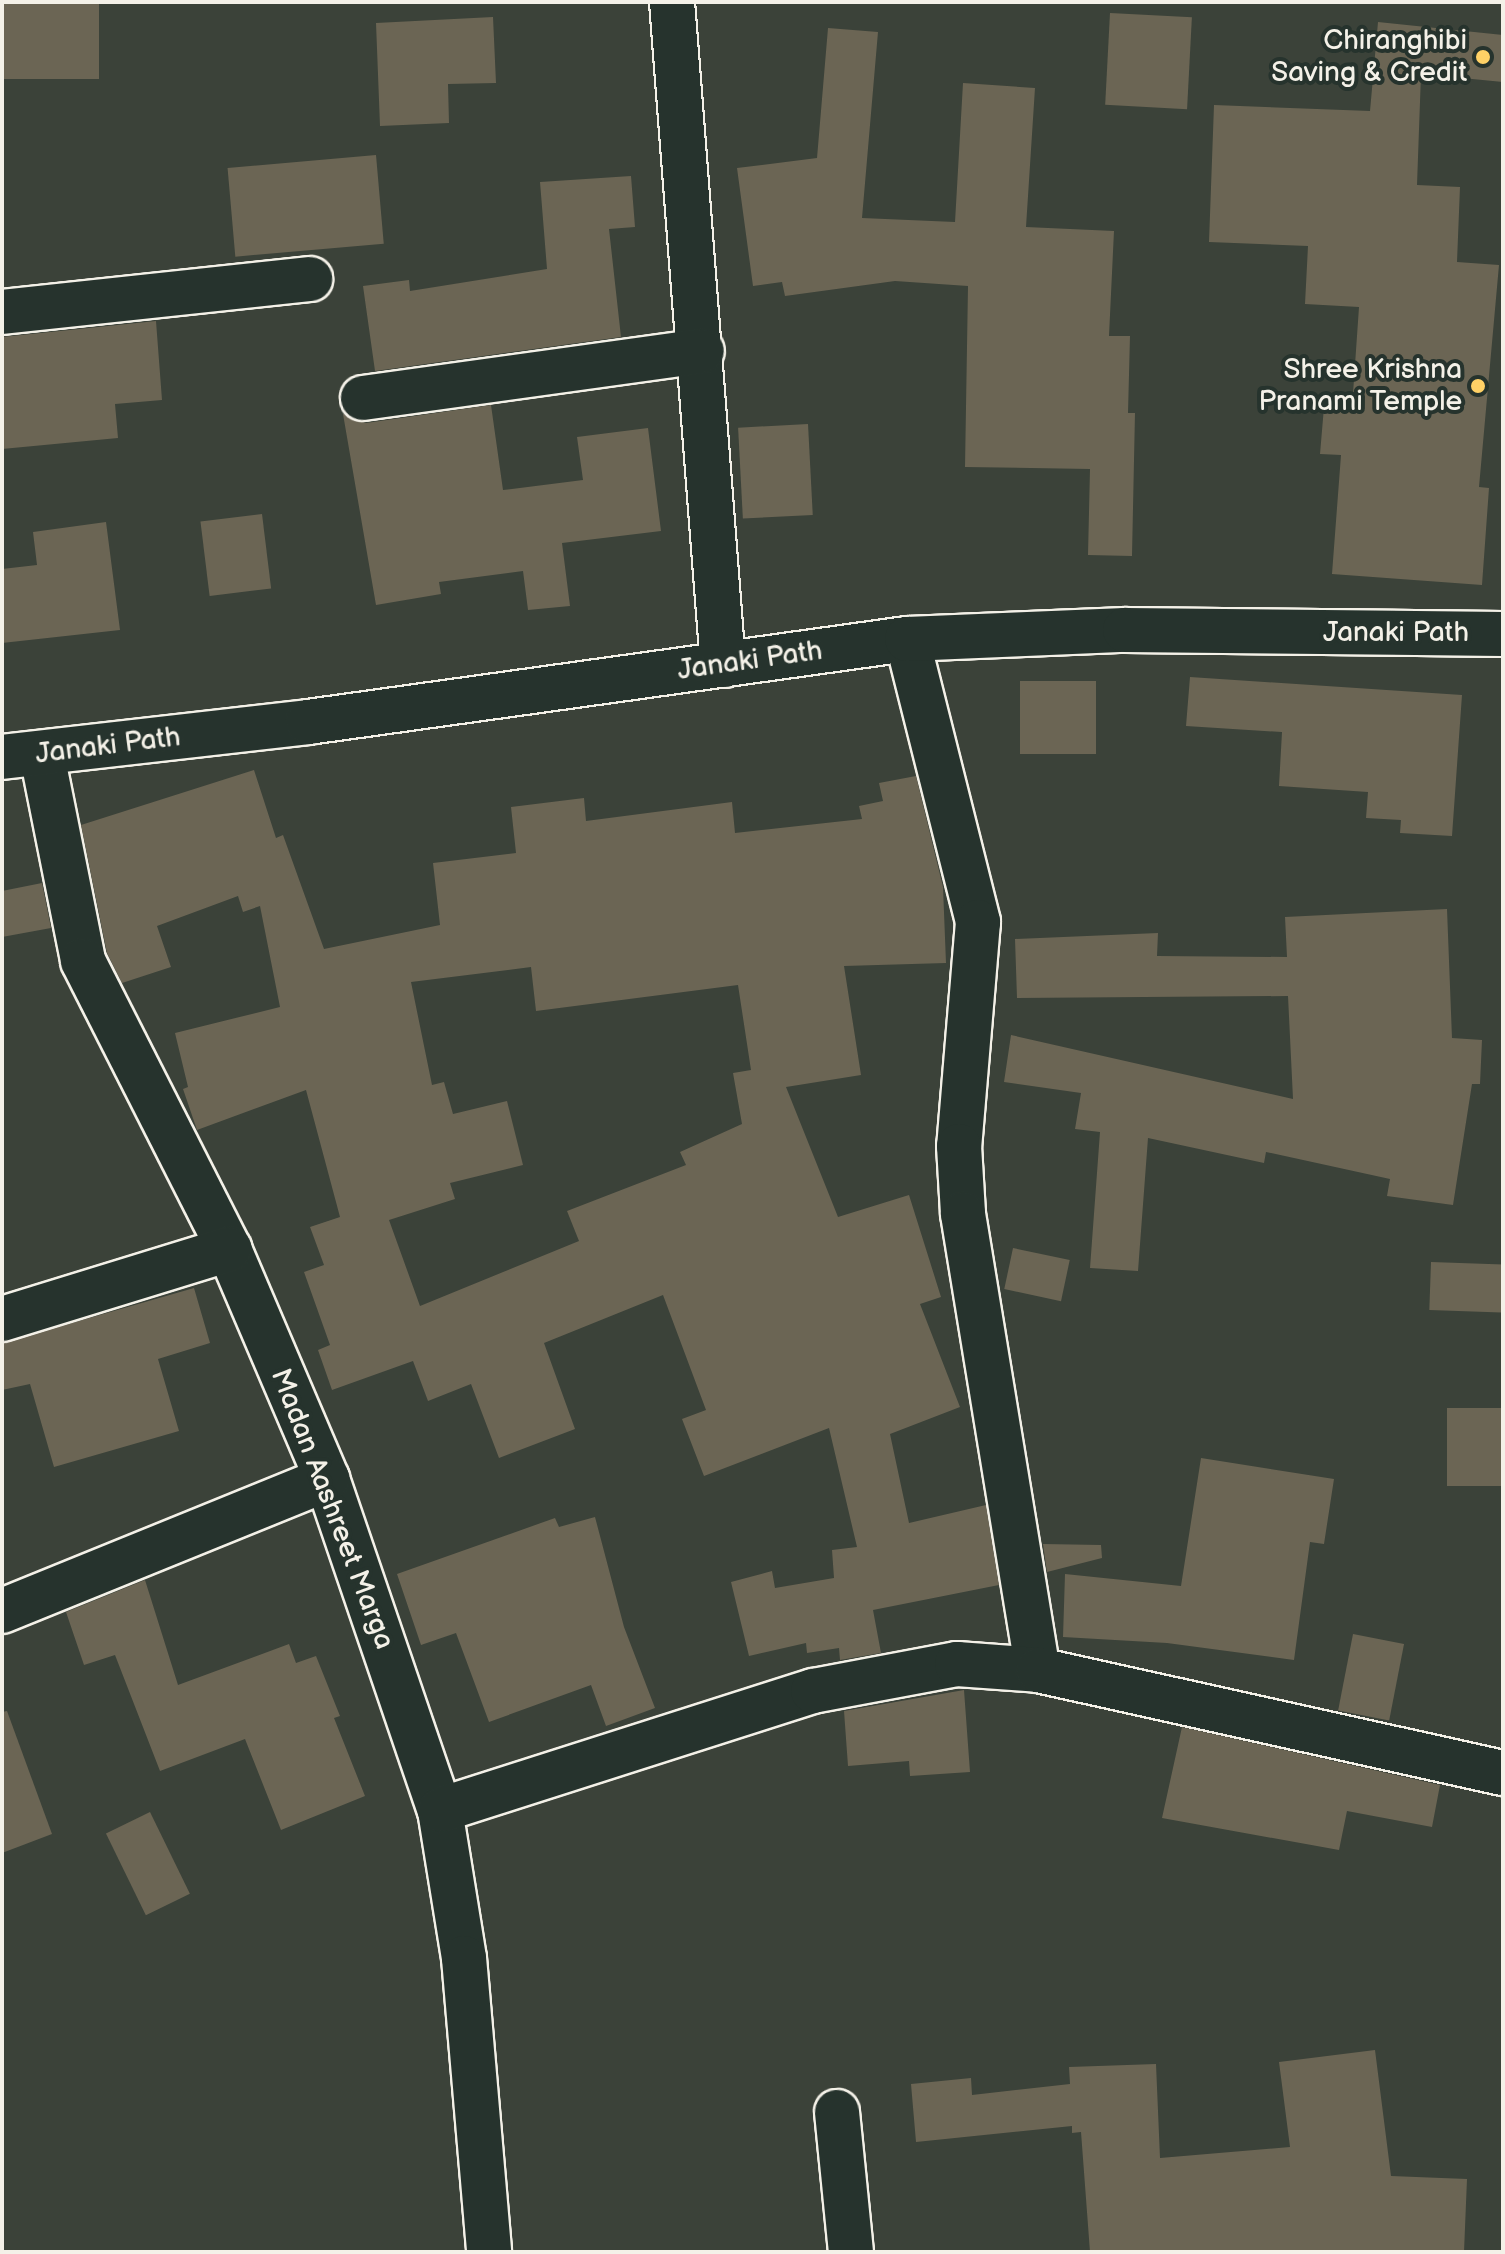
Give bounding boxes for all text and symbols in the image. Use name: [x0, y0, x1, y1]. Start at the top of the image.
place label: Chiranghibi Saving & Credit: [1271, 24, 1467, 90]
marker: Chiranghibi Saving & Credit: [1474, 48, 1492, 66]
place label: Shree Krishna Pranami Temple: [1258, 353, 1462, 419]
marker: Shree Krishna Pranami Temple: [1469, 377, 1487, 395]
street label: Janaki Path: [1323, 616, 1469, 650]
street label: Janaki Path: [675, 634, 825, 688]
street label: Janaki Path: [34, 720, 182, 772]
street label: Madan Aashreet Marga: [263, 1364, 401, 1654]

